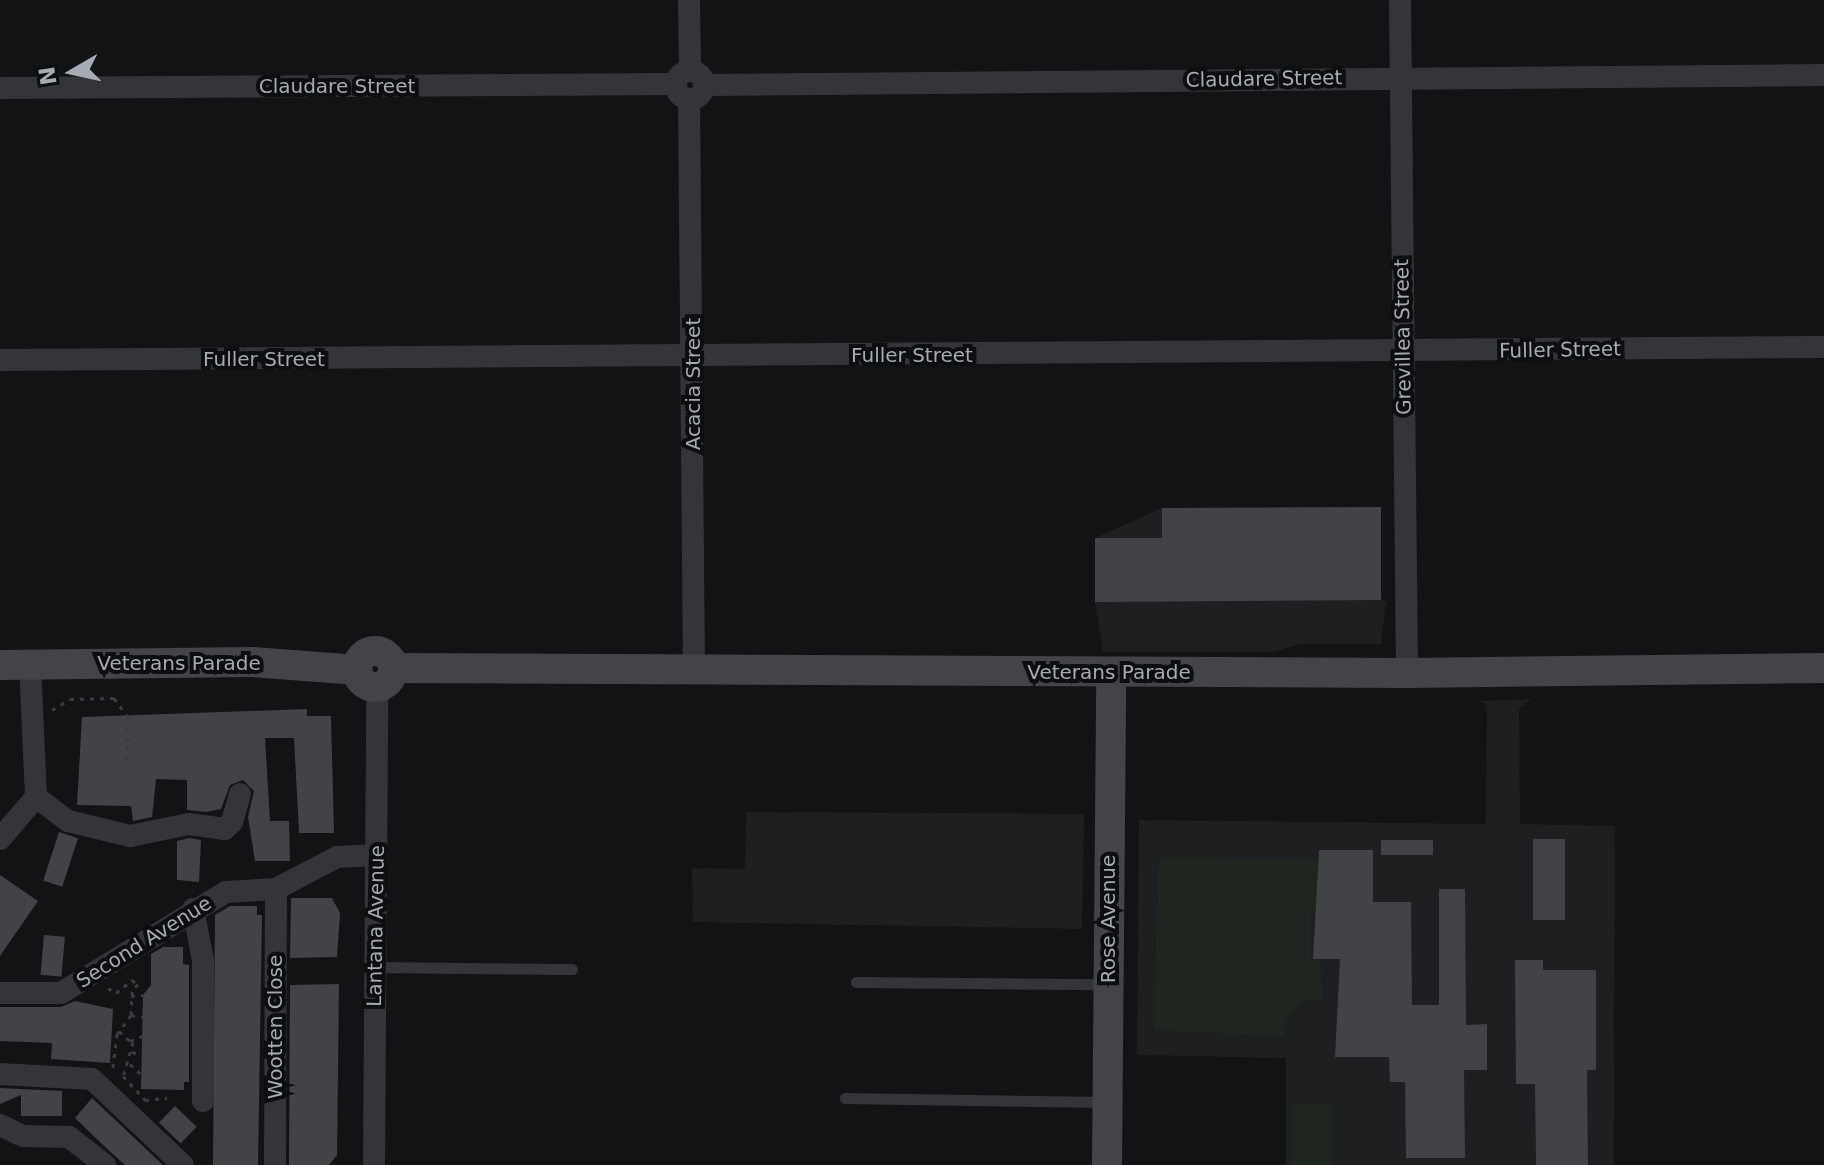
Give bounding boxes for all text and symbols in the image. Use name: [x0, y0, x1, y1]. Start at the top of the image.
north arrow: [32, 32, 112, 112]
text: N: [34, 65, 62, 87]
street label: Claudare Street: [1185, 66, 1343, 92]
street label: Claudare Street: [259, 74, 415, 98]
street label: Grevillea Street: [1390, 259, 1416, 415]
street label: Acacia Street: [681, 318, 705, 450]
street label: Fuller Street: [1499, 337, 1621, 363]
street label: Fuller Street: [851, 343, 973, 367]
street label: Fuller Street: [203, 347, 325, 371]
street label: Veterans Parade: [97, 651, 261, 675]
street label: Veterans Parade: [1027, 660, 1191, 684]
street label: Lantana Avenue: [363, 845, 389, 1007]
street label: Rose Avenue: [1096, 855, 1120, 983]
street label: Second Avenue: [72, 891, 216, 993]
street label: Wootten Close: [263, 955, 287, 1099]

